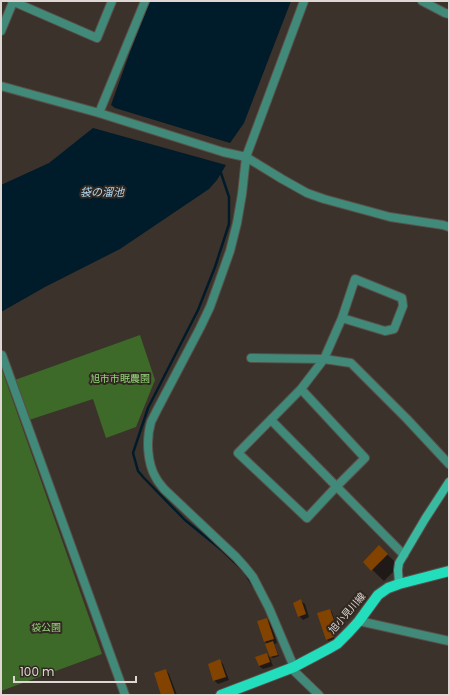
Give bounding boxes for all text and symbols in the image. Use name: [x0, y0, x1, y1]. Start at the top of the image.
water label: 袋の溜池: [80, 184, 125, 200]
park label: 旭市市眠農園: [90, 371, 150, 386]
street label: 旭小見川線: [325, 589, 369, 637]
park label: 袋公園: [31, 620, 61, 635]
scale bar: [14, 658, 136, 684]
text: 100 m: [20, 663, 54, 680]

